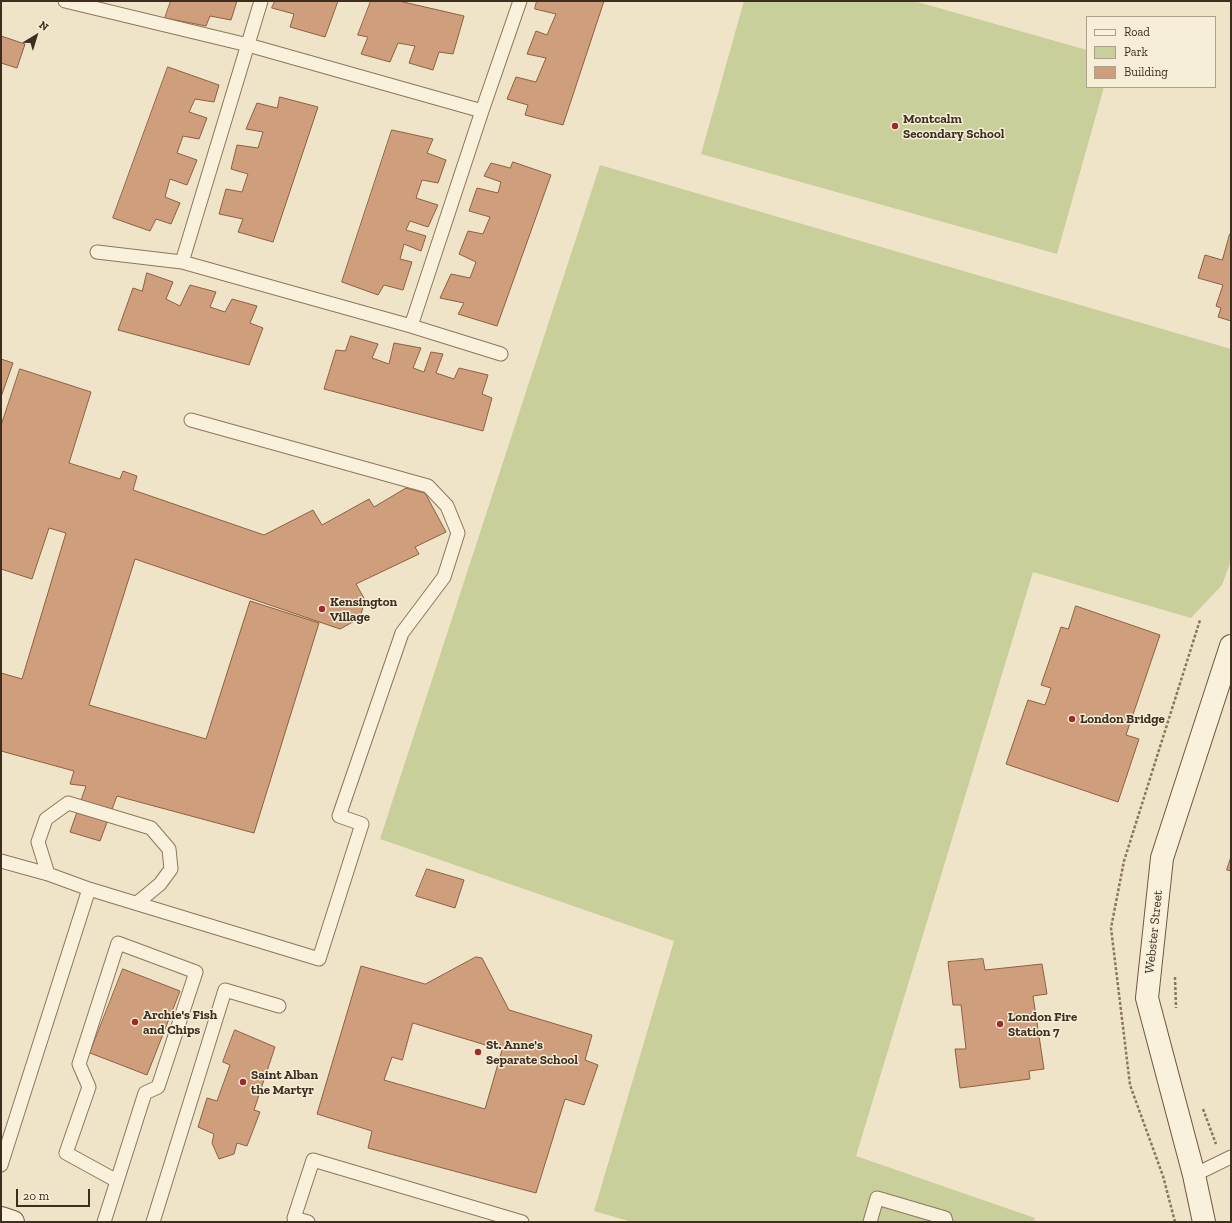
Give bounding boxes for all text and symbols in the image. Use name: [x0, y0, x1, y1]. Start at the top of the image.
north arrow: [16, 16, 56, 56]
legend: [1086, 16, 1216, 88]
text: N: [36, 18, 51, 34]
text: Road: [1124, 25, 1150, 39]
text: Park: [1124, 45, 1148, 59]
text: Building: [1124, 65, 1168, 79]
place label: Montcalm Secondary School: [903, 111, 1004, 142]
marker: Montcalm Secondary School: [890, 121, 900, 131]
place label: Kensington Village: [330, 594, 397, 625]
marker: Kensington Village: [317, 604, 327, 614]
place label: London Bridge: [1080, 711, 1165, 727]
marker: London Bridge: [1067, 714, 1077, 724]
street label: Webster Street: [1142, 889, 1166, 975]
place label: Archie's Fish and Chips: [143, 1007, 217, 1038]
place label: London Fire Station 7: [1008, 1009, 1077, 1040]
marker: Archie's Fish and Chips: [130, 1017, 140, 1027]
marker: London Fire Station 7: [995, 1019, 1005, 1029]
place label: St. Anne's Separate School: [486, 1037, 578, 1068]
marker: St. Anne's Separate School: [473, 1047, 483, 1057]
place label: Saint Alban the Martyr: [251, 1067, 318, 1098]
marker: Saint Alban the Martyr: [238, 1077, 248, 1087]
scale bar: [18, 1181, 92, 1207]
text: 20 m: [23, 1189, 49, 1203]

